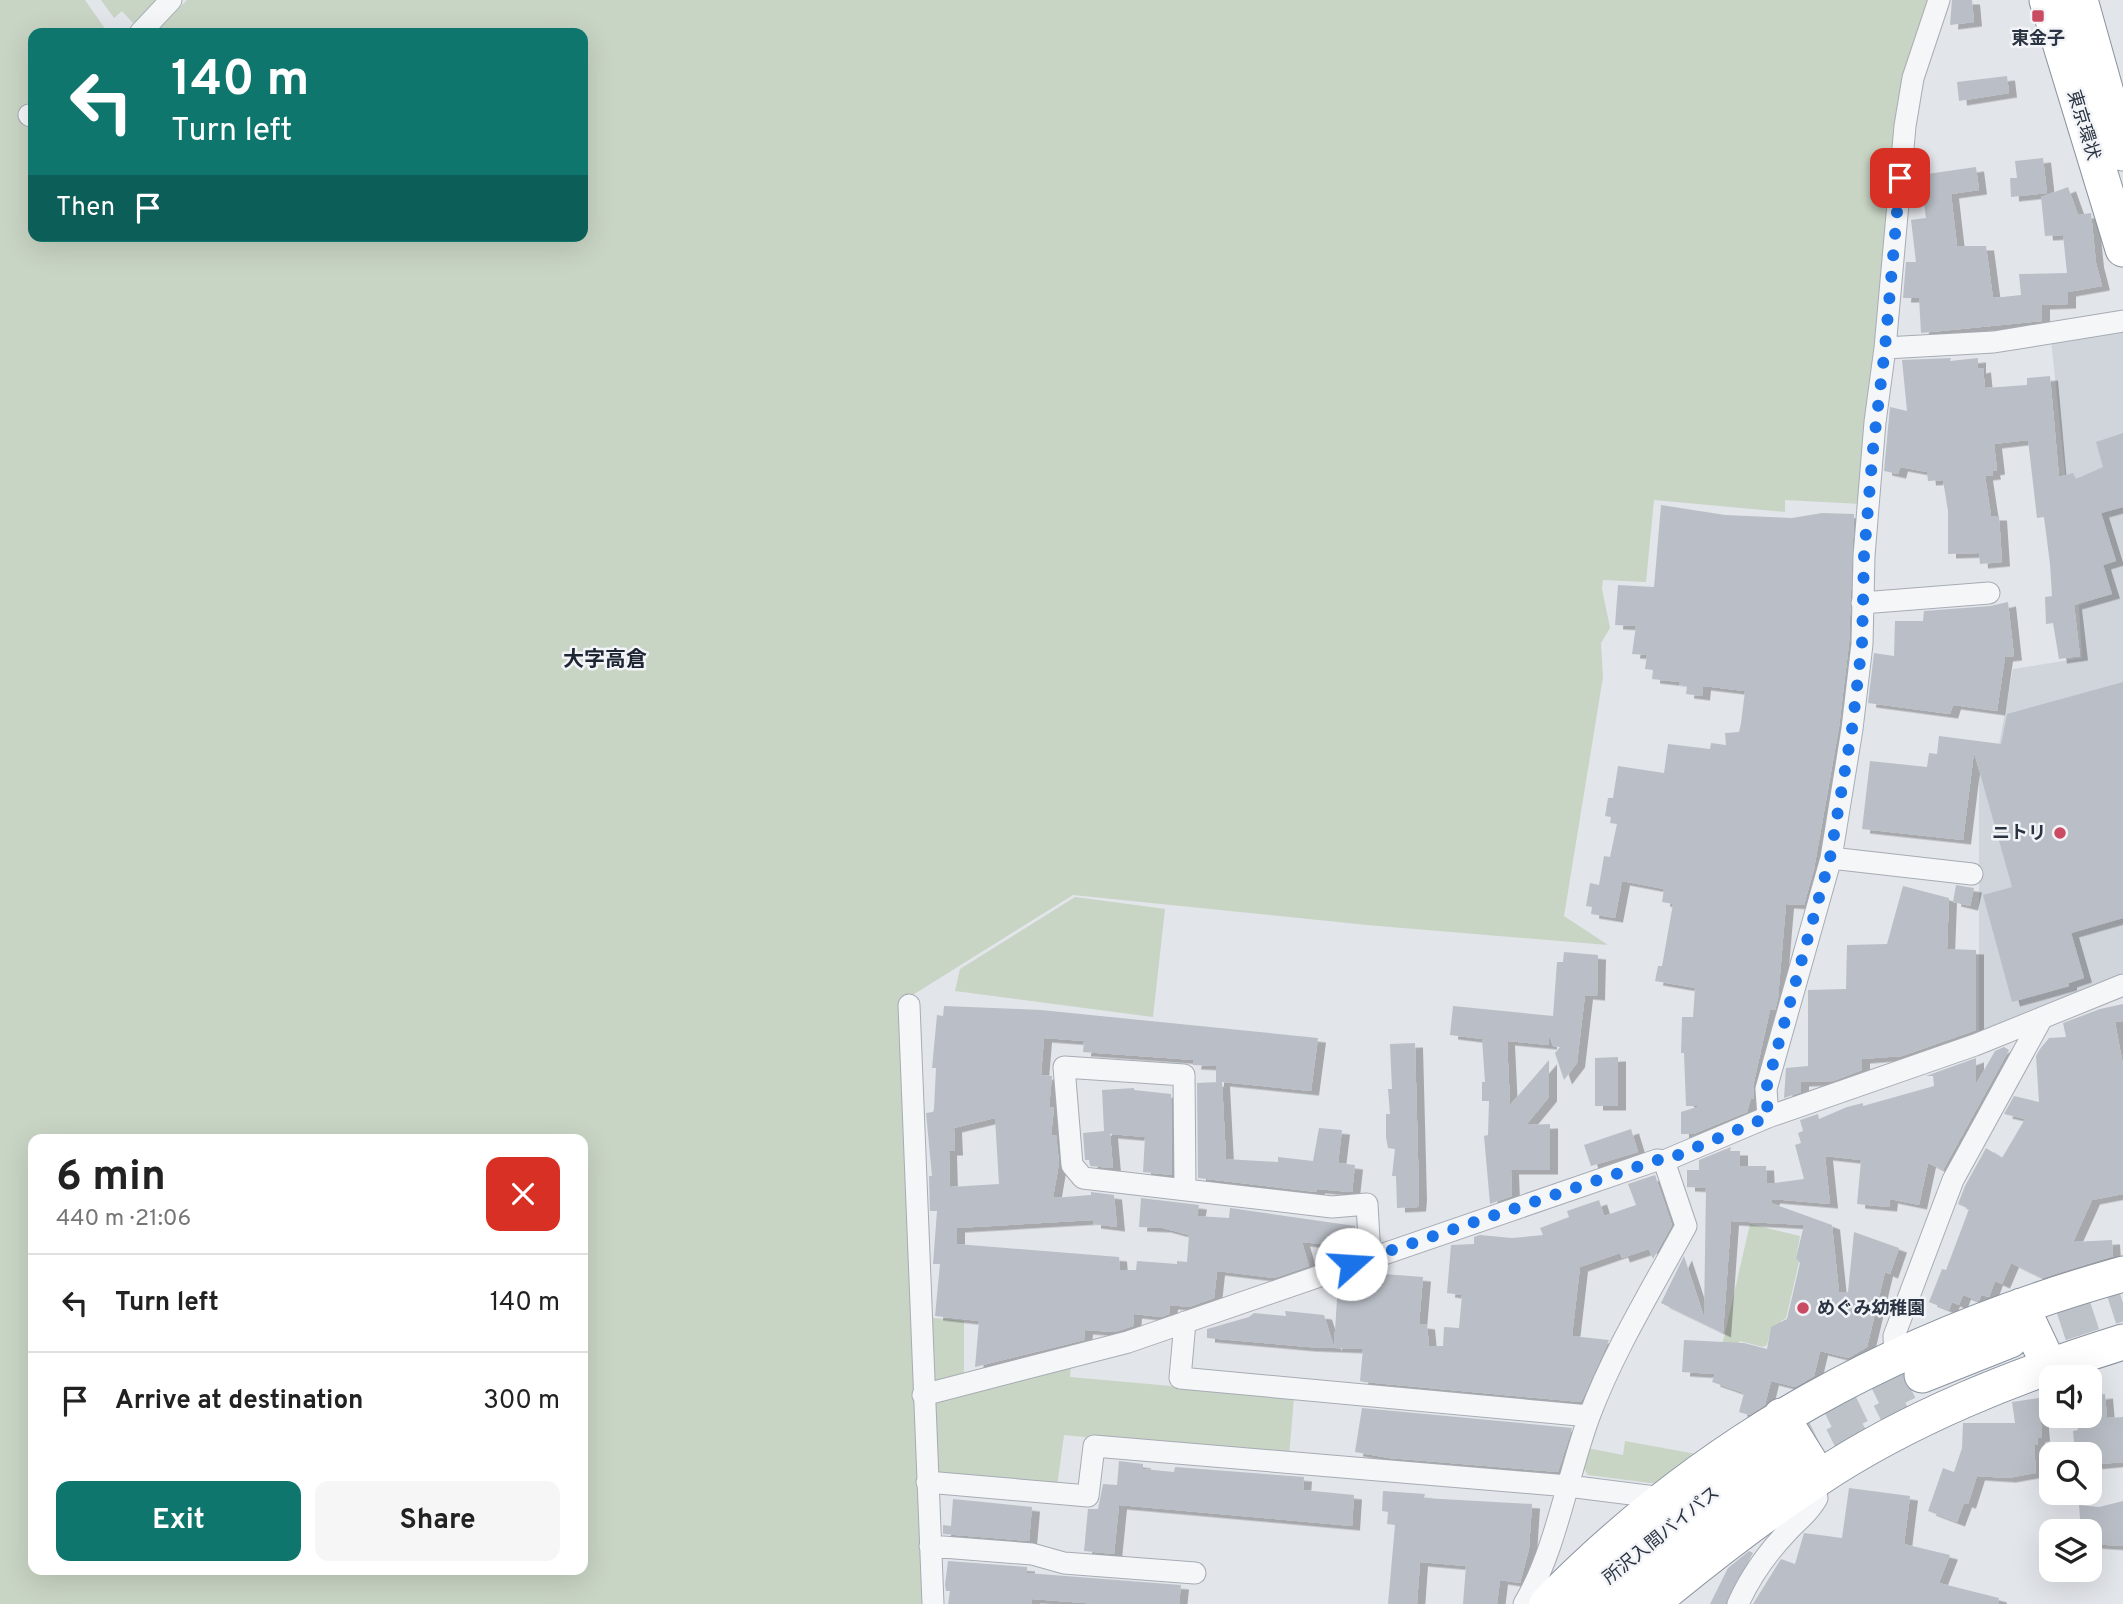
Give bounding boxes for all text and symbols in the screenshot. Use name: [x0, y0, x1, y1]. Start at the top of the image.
marker: 東金子: [2030, 8, 2046, 24]
place label: 東金子: [2011, 28, 2065, 51]
text: 140 m: [171, 51, 310, 113]
icon: left: [56, 56, 147, 147]
street label: 東京環状: [2061, 88, 2104, 163]
text: Turn left: [171, 112, 292, 152]
pin: [1870, 148, 1930, 208]
icon: arrive: [1881, 159, 1919, 197]
icon: arrive: [129, 189, 167, 227]
text: Then: [56, 192, 115, 225]
district label: 大字高倉: [563, 647, 647, 674]
place label: ニトリ: [1992, 823, 2046, 846]
marker: ニトリ: [2052, 825, 2068, 841]
text: 6 min: [56, 1152, 166, 1205]
button: close: [486, 1157, 560, 1231]
text: 440 m · 21:06: [56, 1205, 191, 1234]
position arrow: [1314, 1227, 1388, 1301]
icon: left: [56, 1284, 94, 1322]
text: Turn left: [115, 1287, 219, 1320]
text: 140 m: [490, 1287, 560, 1320]
place label: めぐみ幼稚園: [1817, 1298, 1926, 1321]
marker: めぐみ幼稚園: [1795, 1300, 1811, 1316]
map controls: [2039, 1365, 2102, 1582]
button: sound: [2039, 1365, 2102, 1428]
icon: arrive: [56, 1382, 94, 1420]
text: Arrive at destination: [115, 1385, 363, 1418]
text: 300 m: [483, 1385, 560, 1418]
button: search: [2039, 1442, 2102, 1505]
button: Exit: [56, 1481, 301, 1561]
button: Share: [315, 1481, 560, 1561]
street label: 所沢入間バイパス: [1599, 1482, 1725, 1590]
button: layers: [2039, 1519, 2102, 1582]

